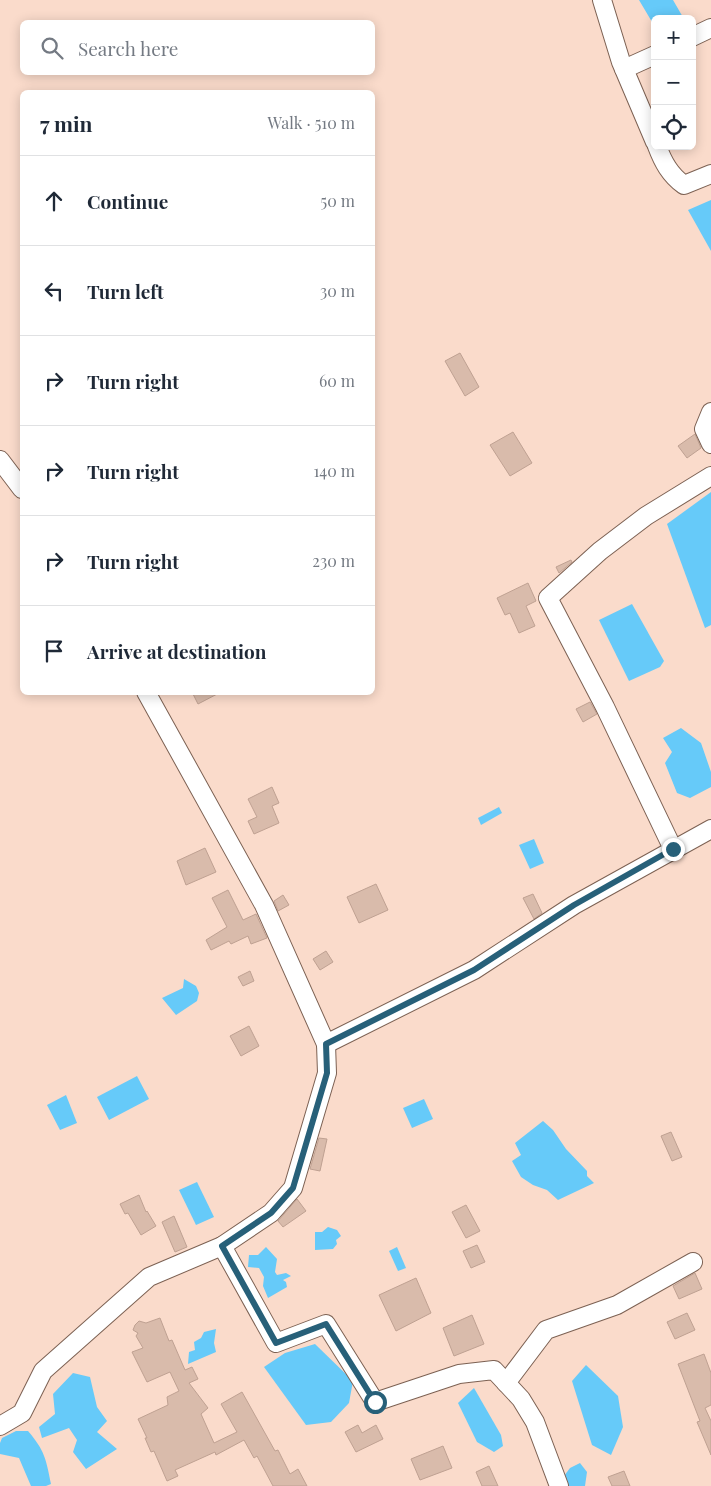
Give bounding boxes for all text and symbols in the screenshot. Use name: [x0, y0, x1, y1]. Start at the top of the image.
map controls: [651, 15, 696, 150]
button: +: [651, 15, 696, 60]
search box: [20, 20, 375, 75]
icon: search: [38, 34, 66, 62]
text: Search here: [78, 35, 178, 61]
button: −: [651, 60, 696, 105]
button: locate: [651, 105, 696, 150]
text: 7 min: [40, 109, 93, 137]
text: Walk · 510 m: [268, 112, 355, 133]
icon: ahead: [40, 187, 68, 215]
text: Continue: [87, 188, 168, 214]
text: 50 m: [321, 190, 355, 211]
icon: left: [40, 277, 68, 305]
text: Turn left: [87, 278, 164, 304]
text: 30 m: [320, 280, 355, 301]
icon: right: [40, 367, 68, 395]
text: Turn right: [87, 368, 179, 394]
text: 60 m: [319, 370, 355, 391]
icon: right: [40, 457, 68, 485]
text: Turn right: [87, 458, 179, 484]
text: 140 m: [313, 460, 355, 481]
icon: right: [40, 547, 68, 575]
text: Turn right: [87, 548, 179, 574]
text: 230 m: [312, 550, 355, 571]
icon: arrive: [40, 637, 68, 665]
text: Arrive at destination: [87, 638, 267, 664]
route end: [662, 838, 685, 861]
route start: [364, 1391, 387, 1414]

